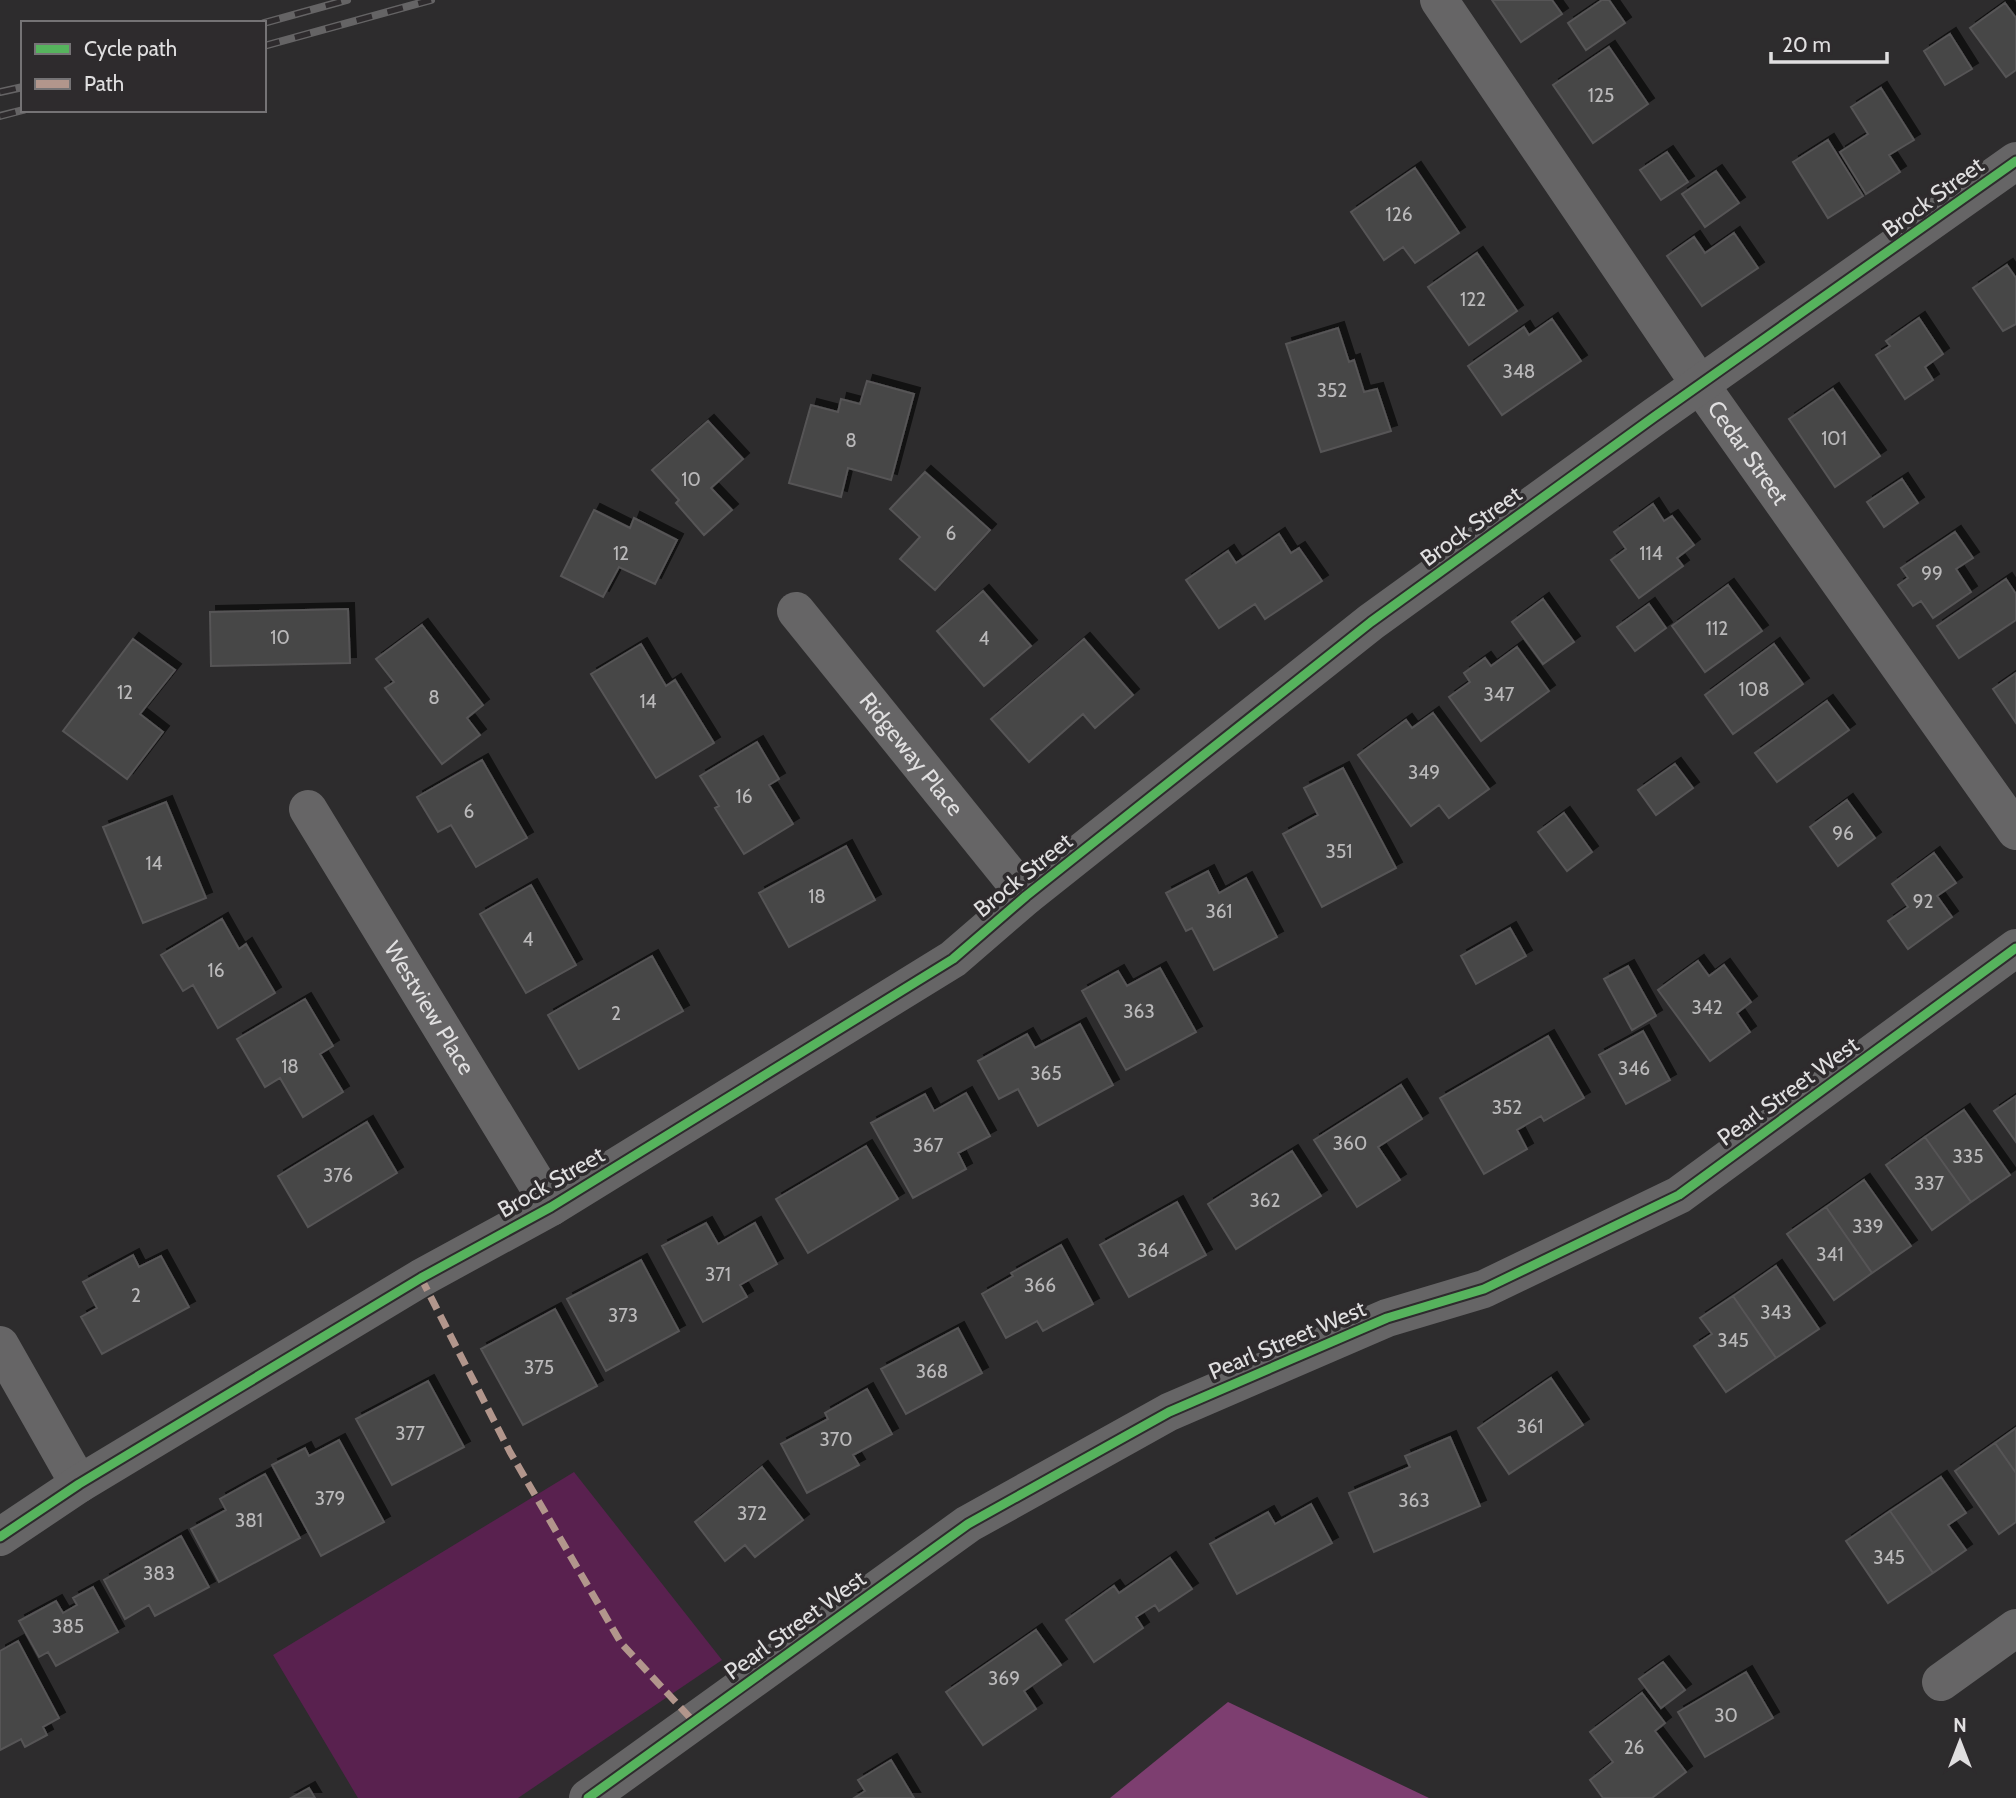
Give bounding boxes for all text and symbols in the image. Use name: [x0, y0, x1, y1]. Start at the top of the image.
legend: [21, 21, 266, 112]
scale bar: [1771, 21, 1886, 65]
text: 20 m: [1782, 32, 1831, 57]
text: Cycle path: [84, 36, 177, 61]
text: Path: [84, 71, 124, 96]
house number: 125: [1588, 84, 1614, 107]
street label: Brock Street: [1877, 151, 1989, 243]
house number: 126: [1386, 203, 1412, 226]
house number: 122: [1460, 288, 1486, 311]
house number: 348: [1503, 360, 1535, 383]
house number: 352: [1317, 379, 1347, 402]
street label: Cedar Street: [1702, 395, 1795, 510]
house number: 101: [1821, 427, 1847, 450]
house number: 8: [845, 429, 857, 452]
house number: 10: [681, 468, 701, 491]
street label: Brock Street: [1415, 480, 1527, 572]
house number: 6: [946, 522, 956, 545]
house number: 12: [613, 542, 629, 565]
house number: 114: [1639, 542, 1663, 565]
house number: 99: [1921, 562, 1943, 585]
house number: 112: [1706, 617, 1728, 640]
house number: 10: [270, 626, 290, 649]
house number: 4: [979, 627, 990, 650]
house number: 108: [1739, 678, 1769, 701]
house number: 12: [117, 681, 133, 704]
house number: 347: [1484, 683, 1515, 706]
house number: 8: [428, 686, 440, 709]
street label: Ridgeway Place: [853, 687, 970, 822]
house number: 14: [639, 690, 657, 713]
house number: 349: [1408, 761, 1440, 784]
house number: 16: [736, 785, 753, 808]
house number: 6: [464, 800, 474, 823]
house number: 96: [1832, 822, 1854, 845]
street label: Brock Street: [968, 827, 1078, 923]
house number: 351: [1326, 840, 1352, 863]
house number: 14: [145, 852, 163, 875]
house number: 18: [808, 885, 826, 908]
house number: 92: [1913, 890, 1933, 913]
house number: 361: [1205, 900, 1233, 923]
house number: 4: [523, 928, 534, 951]
street label: Westview Place: [378, 936, 481, 1080]
house number: 16: [208, 959, 225, 982]
house number: 342: [1691, 996, 1723, 1019]
house number: 363: [1123, 1000, 1155, 1023]
house number: 2: [611, 1002, 621, 1025]
street label: Pearl Street West: [1712, 1030, 1864, 1152]
house number: 18: [281, 1055, 299, 1078]
house number: 346: [1618, 1057, 1650, 1080]
house number: 365: [1030, 1062, 1062, 1085]
house number: 352: [1492, 1096, 1522, 1119]
house number: 360: [1333, 1132, 1367, 1155]
house number: 367: [913, 1134, 944, 1157]
street label: Brock Street: [493, 1140, 609, 1224]
house number: 335: [1953, 1145, 1983, 1168]
house number: 376: [323, 1164, 353, 1187]
house number: 337: [1914, 1172, 1944, 1195]
house number: 362: [1249, 1189, 1281, 1212]
house number: 339: [1852, 1215, 1884, 1238]
house number: 364: [1137, 1239, 1169, 1262]
house number: 341: [1816, 1243, 1844, 1266]
house number: 371: [705, 1263, 731, 1286]
house number: 366: [1024, 1274, 1056, 1297]
house number: 2: [131, 1284, 141, 1307]
street label: Pearl Street West: [1204, 1294, 1370, 1386]
house number: 343: [1760, 1301, 1792, 1324]
house number: 373: [608, 1304, 638, 1327]
house number: 345: [1717, 1329, 1749, 1352]
house number: 375: [524, 1356, 554, 1379]
house number: 368: [916, 1360, 948, 1383]
house number: 361: [1516, 1415, 1544, 1438]
house number: 377: [395, 1422, 425, 1445]
house number: 370: [820, 1428, 852, 1451]
house number: 379: [315, 1487, 345, 1510]
house number: 363: [1398, 1489, 1430, 1512]
house number: 372: [737, 1502, 767, 1525]
house number: 381: [235, 1509, 263, 1532]
house number: 345: [1873, 1546, 1905, 1569]
house number: 383: [143, 1562, 175, 1585]
street label: Pearl Street West: [719, 1564, 871, 1686]
house number: 385: [52, 1615, 84, 1638]
house number: 369: [988, 1667, 1020, 1690]
house number: 30: [1714, 1704, 1738, 1727]
north arrow: [1925, 1707, 1995, 1777]
text: N: [1953, 1714, 1967, 1737]
house number: 26: [1624, 1736, 1644, 1759]

